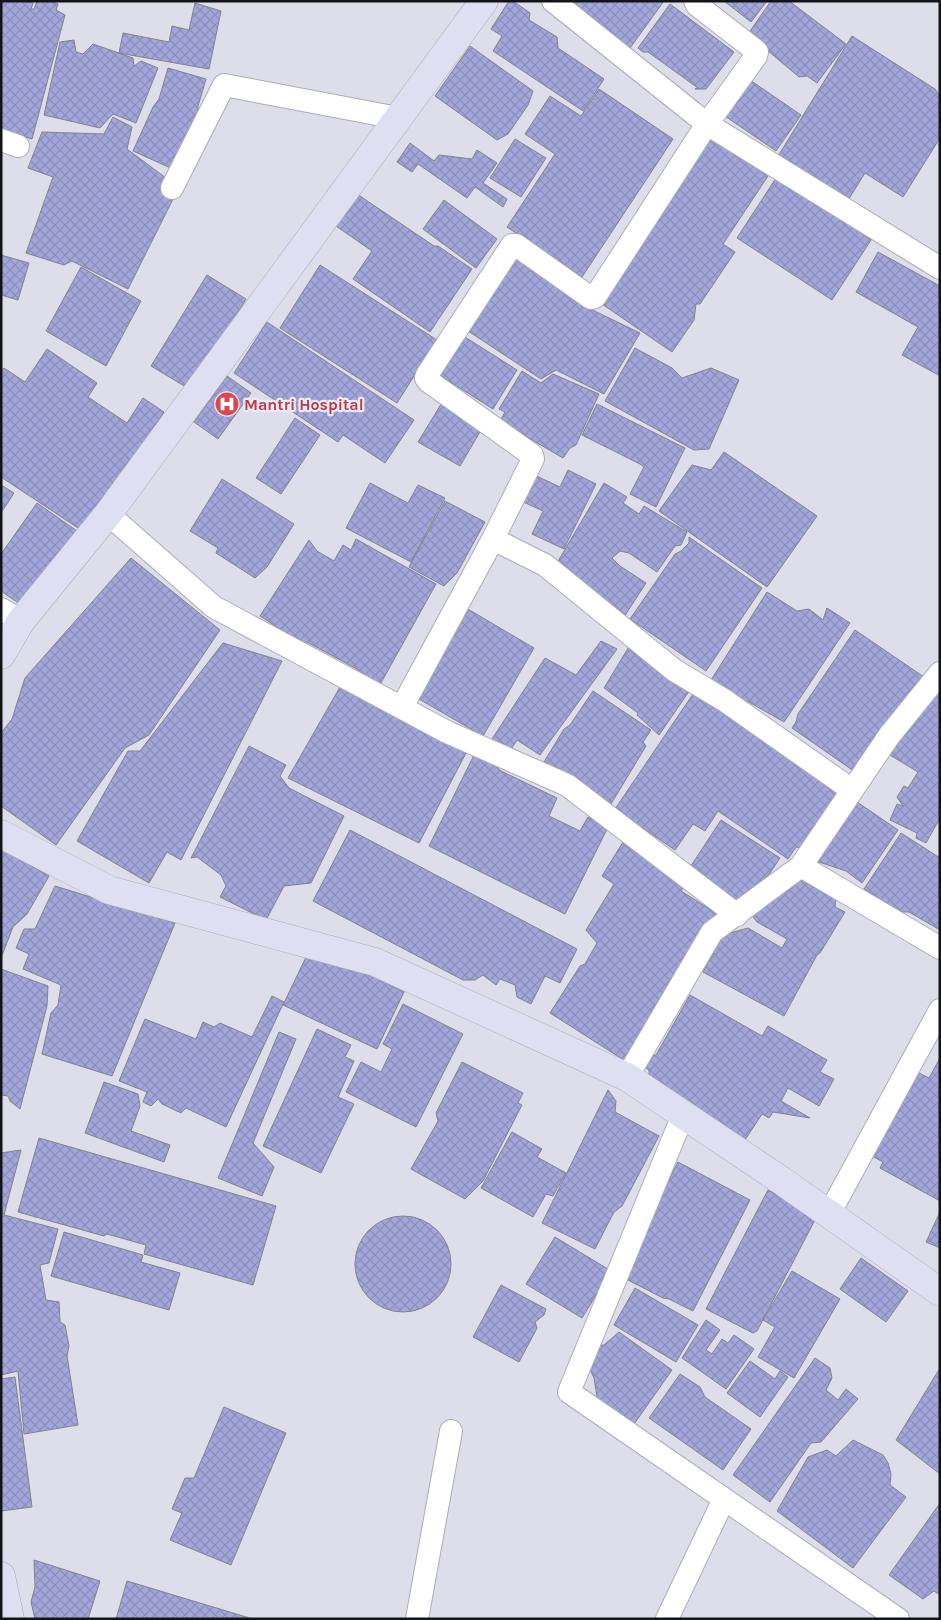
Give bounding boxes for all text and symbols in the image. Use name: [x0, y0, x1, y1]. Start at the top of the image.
hospital icon: Mantri Hospital: [214, 391, 240, 417]
place label: Mantri Hospital: [244, 395, 364, 414]

